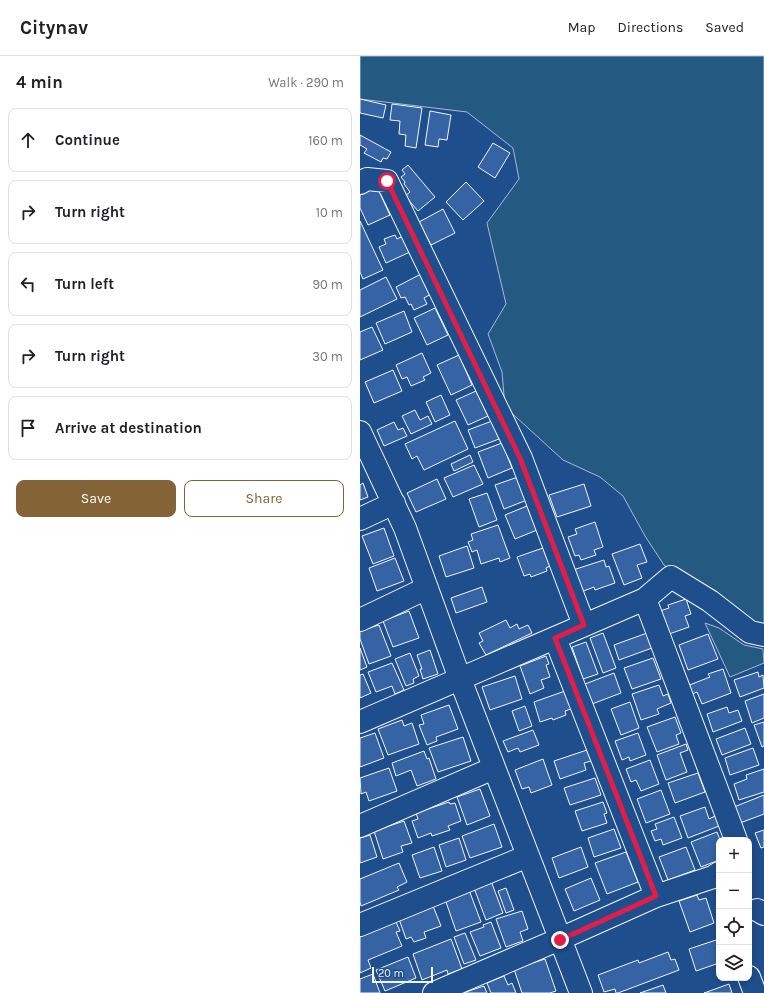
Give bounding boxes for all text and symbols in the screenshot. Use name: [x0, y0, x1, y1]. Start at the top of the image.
text: Citynav: [20, 17, 88, 39]
text: Map: [568, 19, 596, 36]
text: Directions: [618, 19, 683, 36]
text: Saved: [705, 19, 744, 36]
text: 4 min: [16, 72, 63, 92]
text: Walk · 290 m: [268, 75, 344, 90]
icon: ahead: [17, 129, 39, 151]
text: Continue: [55, 131, 120, 149]
text: 160 m: [308, 133, 343, 148]
route start: [378, 172, 396, 190]
icon: right: [17, 201, 39, 223]
text: Turn right: [55, 203, 125, 221]
text: 10 m: [316, 205, 343, 220]
icon: left: [17, 273, 39, 295]
text: Turn left: [55, 275, 114, 293]
text: 90 m: [312, 277, 343, 292]
icon: right: [17, 345, 39, 367]
text: Turn right: [55, 347, 125, 365]
text: 30 m: [312, 349, 343, 364]
icon: arrive: [17, 417, 39, 439]
text: Arrive at destination: [55, 419, 202, 437]
button: Save: [16, 480, 176, 517]
button: Share: [184, 480, 344, 517]
map controls: [716, 837, 752, 981]
button: +: [716, 837, 752, 873]
button: −: [716, 873, 752, 909]
button: locate: [716, 909, 752, 945]
route end: [551, 931, 569, 949]
button: layers: [716, 945, 752, 981]
scale bar: [372, 965, 433, 984]
text: 20 m: [378, 967, 404, 980]

